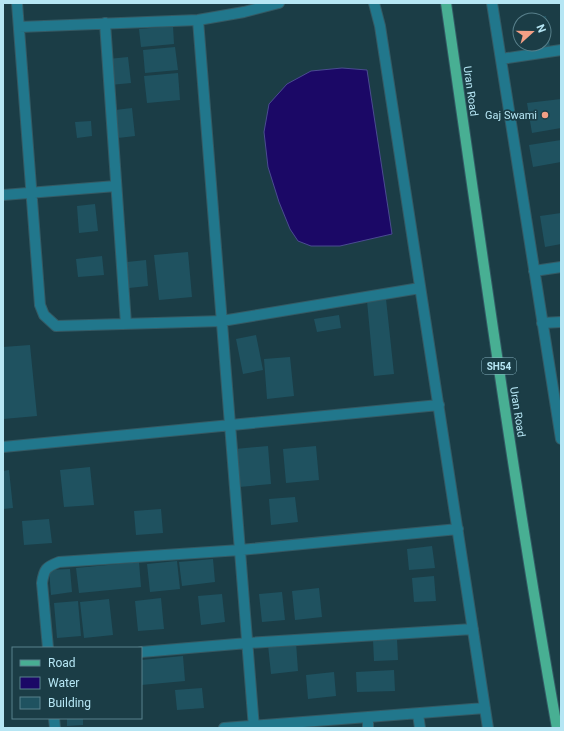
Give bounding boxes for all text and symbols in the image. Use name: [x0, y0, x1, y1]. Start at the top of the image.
north arrow: [512, 12, 552, 52]
text: N: [533, 23, 548, 35]
street label: Uran Road: [461, 65, 480, 117]
place label: Gaj Swami: [485, 109, 537, 122]
marker: Gaj Swami: [540, 110, 550, 120]
road number: SH54: [482, 358, 516, 374]
street label: Uran Road: [507, 386, 528, 438]
legend: [12, 647, 142, 719]
text: Road: [48, 656, 76, 670]
text: Water: [48, 676, 79, 690]
text: Building: [48, 696, 91, 710]

